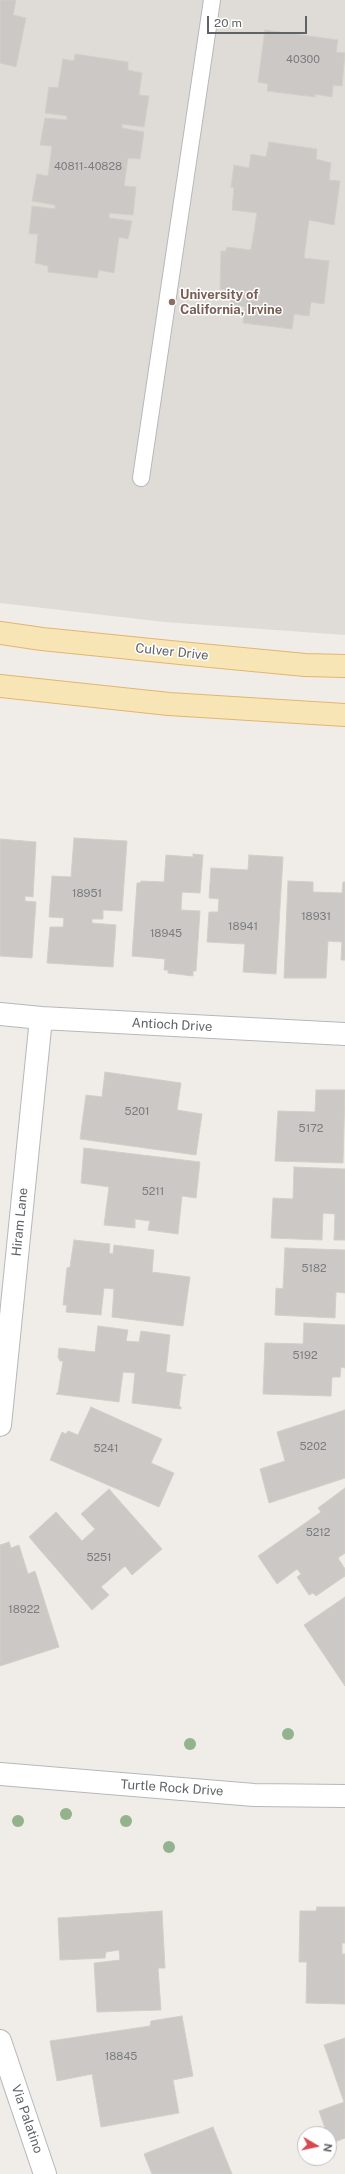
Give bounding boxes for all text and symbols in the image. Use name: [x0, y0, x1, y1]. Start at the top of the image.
scale bar: [209, 8, 309, 34]
text: 20 m: [214, 16, 242, 30]
house number: 40300: [286, 53, 320, 67]
house number: 40811-40828: [54, 160, 122, 174]
place label: University of California, Irvine: [180, 287, 282, 318]
marker: University of California, Irvine: [167, 297, 177, 307]
street label: Culver Drive: [135, 640, 209, 664]
house number: 18951: [72, 887, 102, 901]
house number: 18931: [301, 910, 331, 924]
house number: 18941: [228, 920, 258, 934]
house number: 18945: [150, 927, 182, 941]
street label: Antioch Drive: [131, 1015, 213, 1035]
house number: 5201: [125, 1105, 149, 1119]
house number: 5172: [299, 1122, 323, 1136]
house number: 5211: [142, 1185, 164, 1199]
street label: Hiram Lane: [9, 1187, 31, 1257]
house number: 5182: [301, 1262, 327, 1276]
house number: 5192: [293, 1349, 317, 1363]
house number: 5202: [300, 1440, 326, 1454]
house number: 5241: [94, 1442, 118, 1456]
house number: 5212: [306, 1526, 330, 1540]
house number: 5251: [86, 1551, 112, 1565]
house number: 18922: [8, 1603, 40, 1617]
street label: Turtle Rock Drive: [120, 1777, 224, 1799]
house number: 18845: [105, 2050, 137, 2064]
street label: Via Palatino: [8, 2083, 46, 2155]
north arrow: [297, 2126, 337, 2166]
text: N: [321, 2143, 334, 2153]

